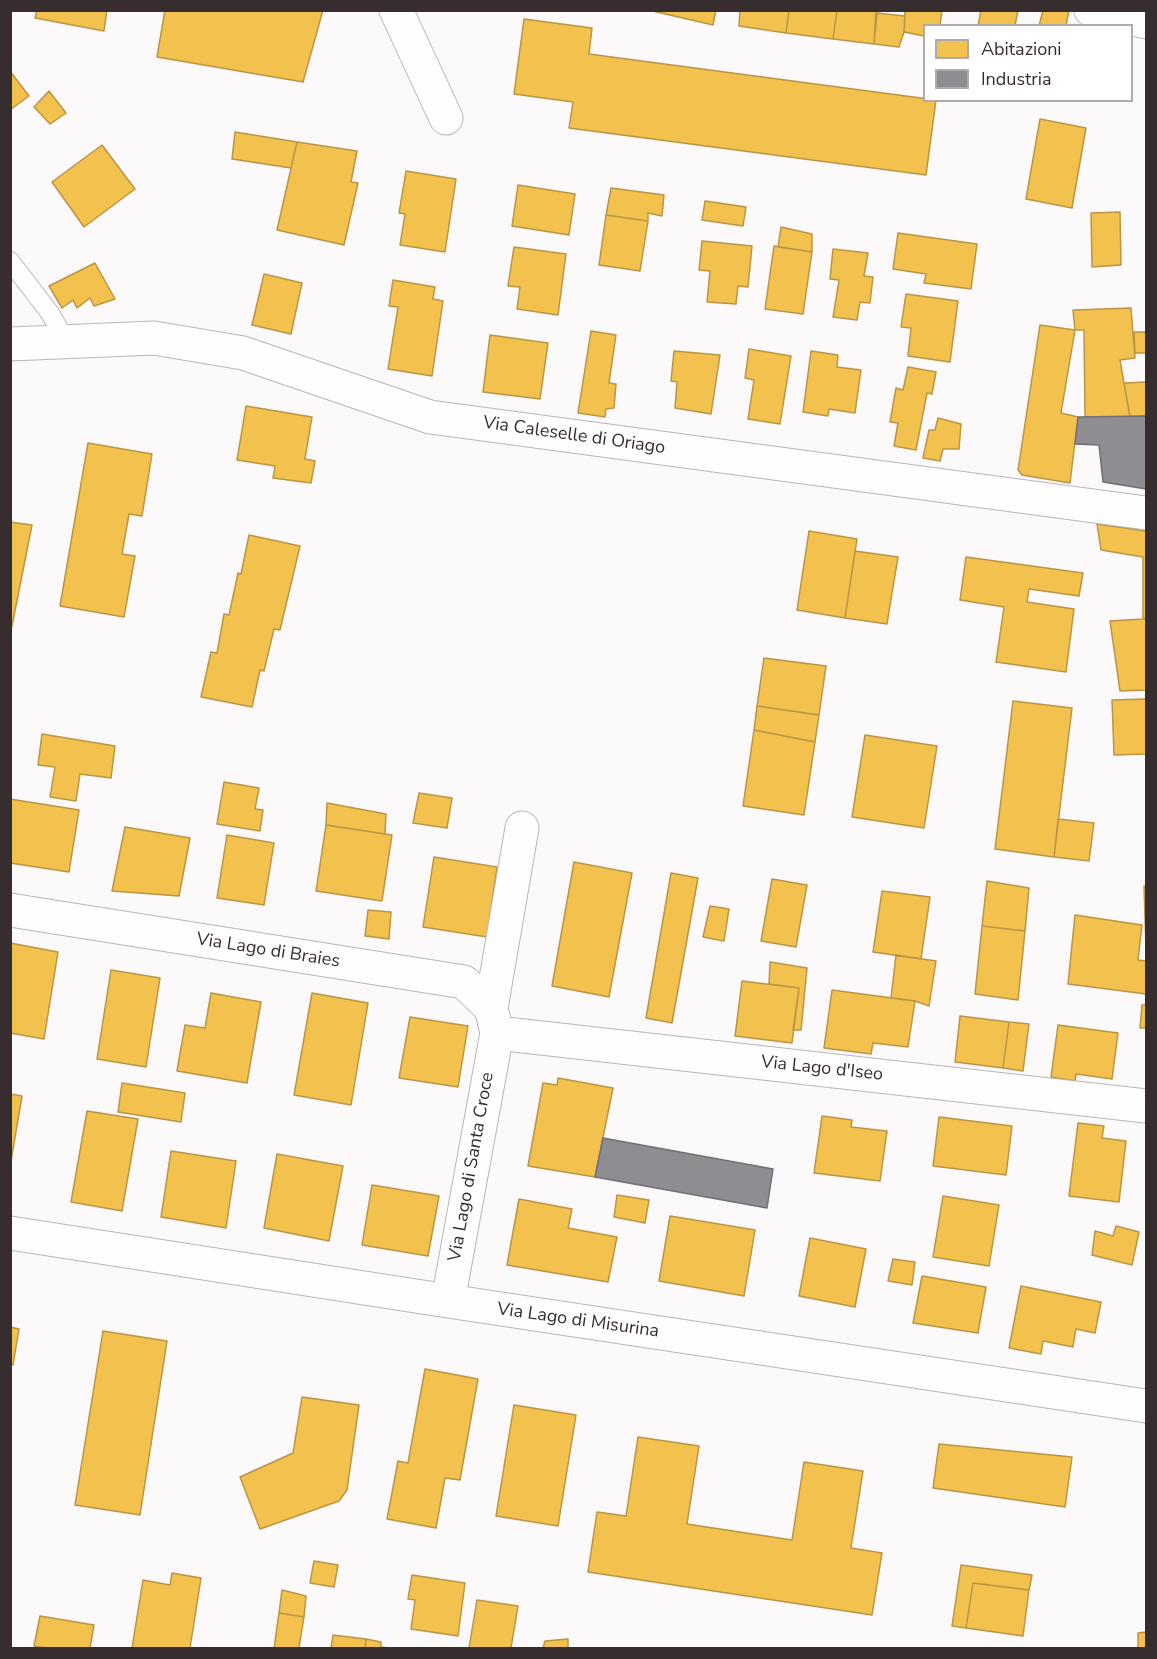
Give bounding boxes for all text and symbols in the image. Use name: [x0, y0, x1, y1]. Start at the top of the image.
legend: [923, 24, 1133, 102]
text: Abitazioni: [981, 37, 1062, 61]
text: Industria: [981, 67, 1051, 91]
street label: Via Caleselle di Oriago: [482, 413, 666, 459]
street label: Via Lago di Braies: [195, 929, 341, 973]
street label: Via Lago d'Iseo: [760, 1052, 884, 1086]
street label: Via Lago di Santa Croce: [445, 1071, 499, 1263]
street label: Via Lago di Misurina: [496, 1299, 660, 1343]

